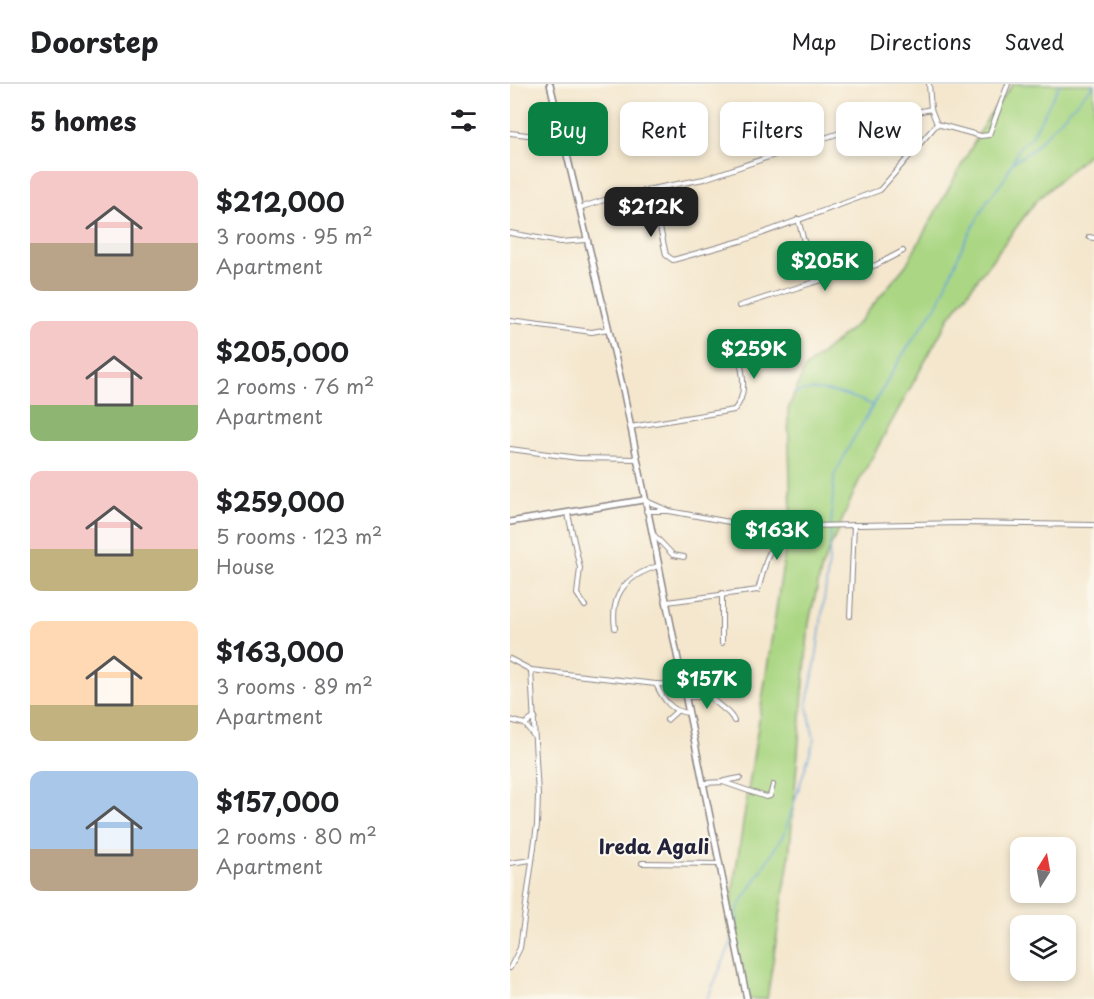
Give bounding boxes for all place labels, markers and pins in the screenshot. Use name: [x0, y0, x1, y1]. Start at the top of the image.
pin: $212K: [609, 187, 693, 238]
pin: $205K: [783, 241, 867, 292]
pin: $259K: [712, 329, 796, 380]
pin: $163K: [735, 510, 819, 561]
pin: $157K: [665, 659, 749, 710]

